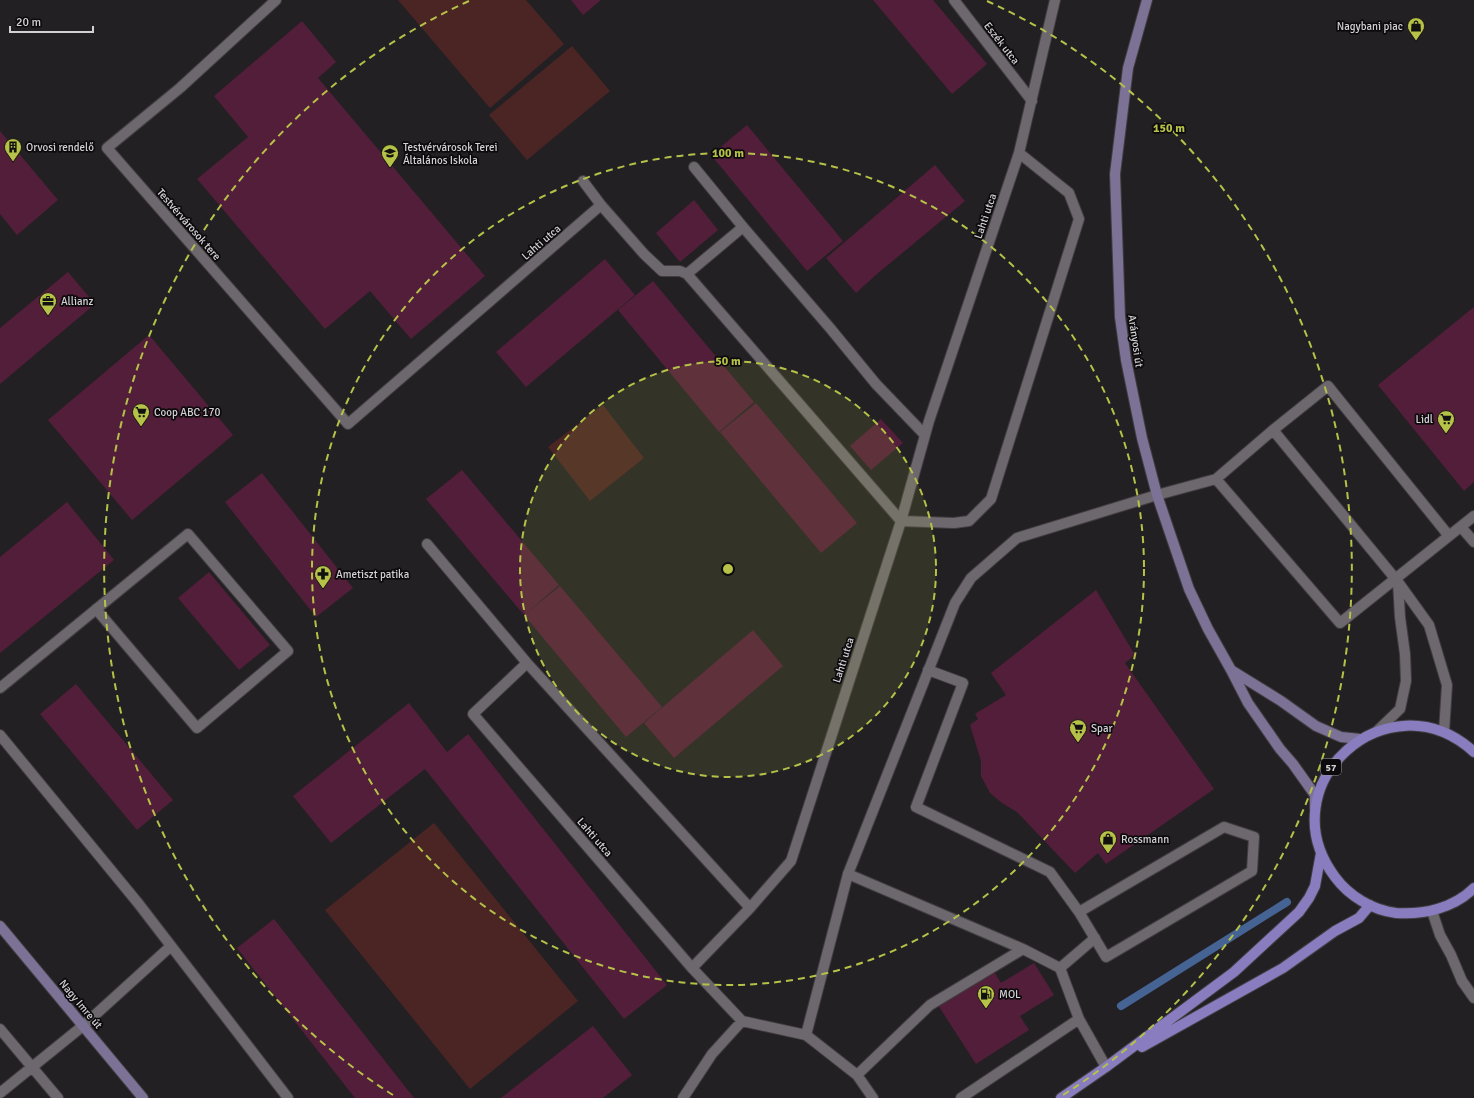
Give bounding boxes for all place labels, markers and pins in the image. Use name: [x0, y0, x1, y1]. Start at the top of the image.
shop icon: Nagybani piac: [1406, 16, 1426, 41]
place label: Nagybani piac: [1337, 20, 1403, 33]
building icon: Orvosi rendelő: [3, 137, 23, 162]
place label: Orvosi rendelő: [26, 141, 94, 154]
place label: Testvérvárosok Terei Általános Iskola: [403, 141, 497, 167]
school or university icon: Testvérvárosok Terei Általános Iskola: [380, 143, 400, 168]
office icon: Allianz: [38, 291, 58, 316]
place label: Allianz: [61, 295, 93, 308]
supermarket icon: Coop ABC 170: [131, 402, 151, 427]
place label: Coop ABC 170: [154, 406, 221, 419]
supermarket icon: Lidl: [1436, 409, 1456, 434]
place label: Lidl: [1415, 413, 1433, 426]
centre of rings: [721, 562, 735, 576]
pharmacy icon: Ametiszt patika: [313, 564, 333, 589]
place label: Ametiszt patika: [336, 568, 410, 581]
supermarket icon: Spar: [1068, 718, 1088, 743]
place label: Spar: [1091, 722, 1113, 735]
shop icon: Rossmann: [1098, 829, 1118, 854]
place label: Rossmann: [1121, 833, 1169, 846]
fuel station icon: MOL: [976, 984, 996, 1009]
place label: MOL: [999, 988, 1021, 1001]

